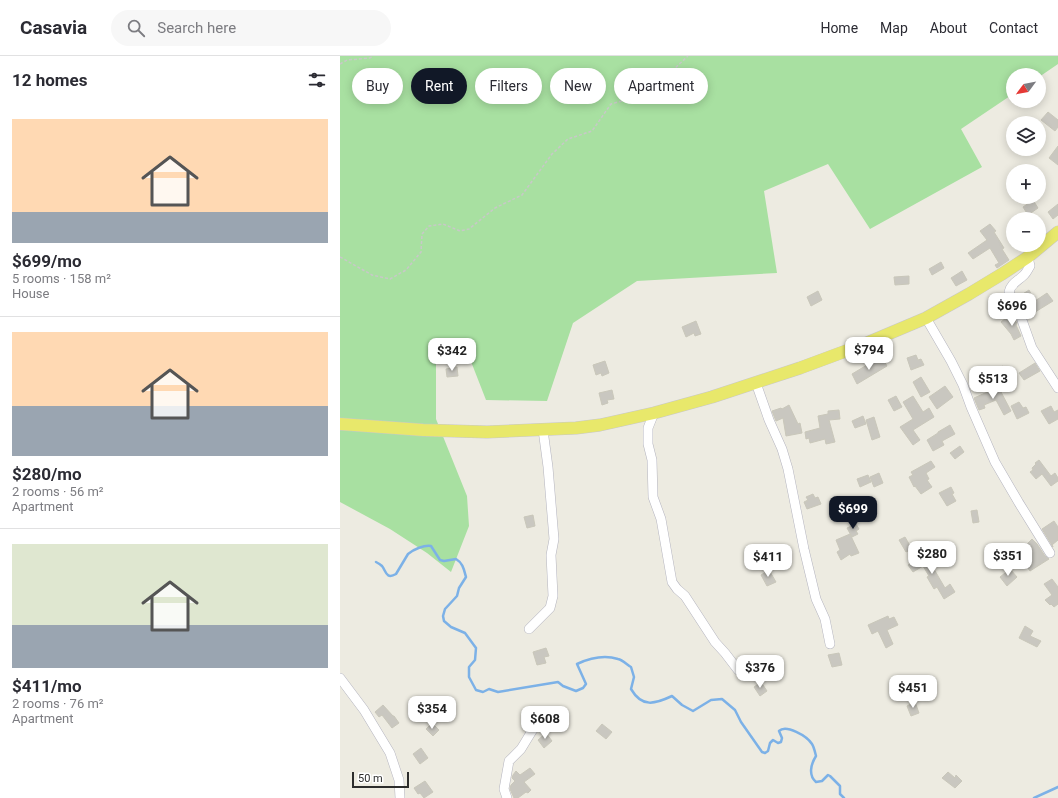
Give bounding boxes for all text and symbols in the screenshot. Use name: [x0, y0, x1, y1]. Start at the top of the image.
search box: [111, 10, 391, 46]
text: Casavia: [20, 16, 87, 39]
icon: search: [125, 17, 147, 39]
text: Search here: [157, 19, 236, 37]
text: Home: [820, 20, 858, 36]
text: Map: [880, 20, 908, 36]
text: About: [930, 20, 967, 36]
text: Contact: [989, 20, 1038, 36]
chip: Buy: [352, 68, 403, 104]
chip: Rent: [411, 68, 467, 104]
chip: Filters: [475, 68, 542, 104]
chip: New: [550, 68, 606, 104]
chip: Apartment: [614, 68, 708, 104]
north arrow: [1006, 68, 1046, 108]
map controls: [1006, 68, 1046, 252]
icon: filters: [306, 69, 328, 91]
text: 12 homes: [12, 70, 88, 90]
button: layers: [1006, 116, 1046, 156]
icon: home: [134, 145, 206, 217]
button: +: [1006, 164, 1046, 204]
button: −: [1006, 212, 1046, 252]
text: $699/mo: [12, 251, 82, 271]
text: 5 rooms · 158 m²: [12, 271, 111, 286]
text: House: [12, 286, 49, 301]
pin: $696: [988, 293, 1036, 327]
text: $696: [997, 298, 1027, 313]
pin: $794: [845, 337, 893, 371]
pin: $342: [428, 338, 476, 372]
text: $794: [854, 342, 884, 357]
text: $342: [437, 343, 467, 358]
icon: home: [134, 358, 206, 430]
pin: $513: [969, 366, 1017, 400]
text: $513: [978, 371, 1008, 386]
text: $280/mo: [12, 464, 82, 484]
text: 2 rooms · 56 m²: [12, 484, 104, 499]
pin: $699: [829, 496, 877, 530]
text: Apartment: [12, 499, 74, 514]
text: $699: [838, 501, 868, 516]
pin: $280: [908, 541, 956, 575]
pin: $351: [984, 543, 1032, 577]
pin: $411: [744, 544, 792, 578]
text: $280: [917, 546, 947, 561]
text: $351: [993, 548, 1023, 563]
text: $411: [753, 549, 783, 564]
icon: home: [134, 570, 206, 642]
pin: $376: [736, 655, 784, 689]
text: $376: [745, 660, 775, 675]
pin: $451: [889, 675, 937, 709]
text: $411/mo: [12, 676, 82, 696]
text: $451: [898, 680, 928, 695]
text: 2 rooms · 76 m²: [12, 696, 104, 711]
pin: $354: [408, 696, 456, 730]
text: $354: [417, 701, 447, 716]
pin: $608: [521, 706, 569, 740]
text: Apartment: [12, 711, 74, 726]
text: $608: [530, 711, 560, 726]
scale bar: [352, 770, 409, 789]
text: 50 m: [358, 772, 383, 785]

